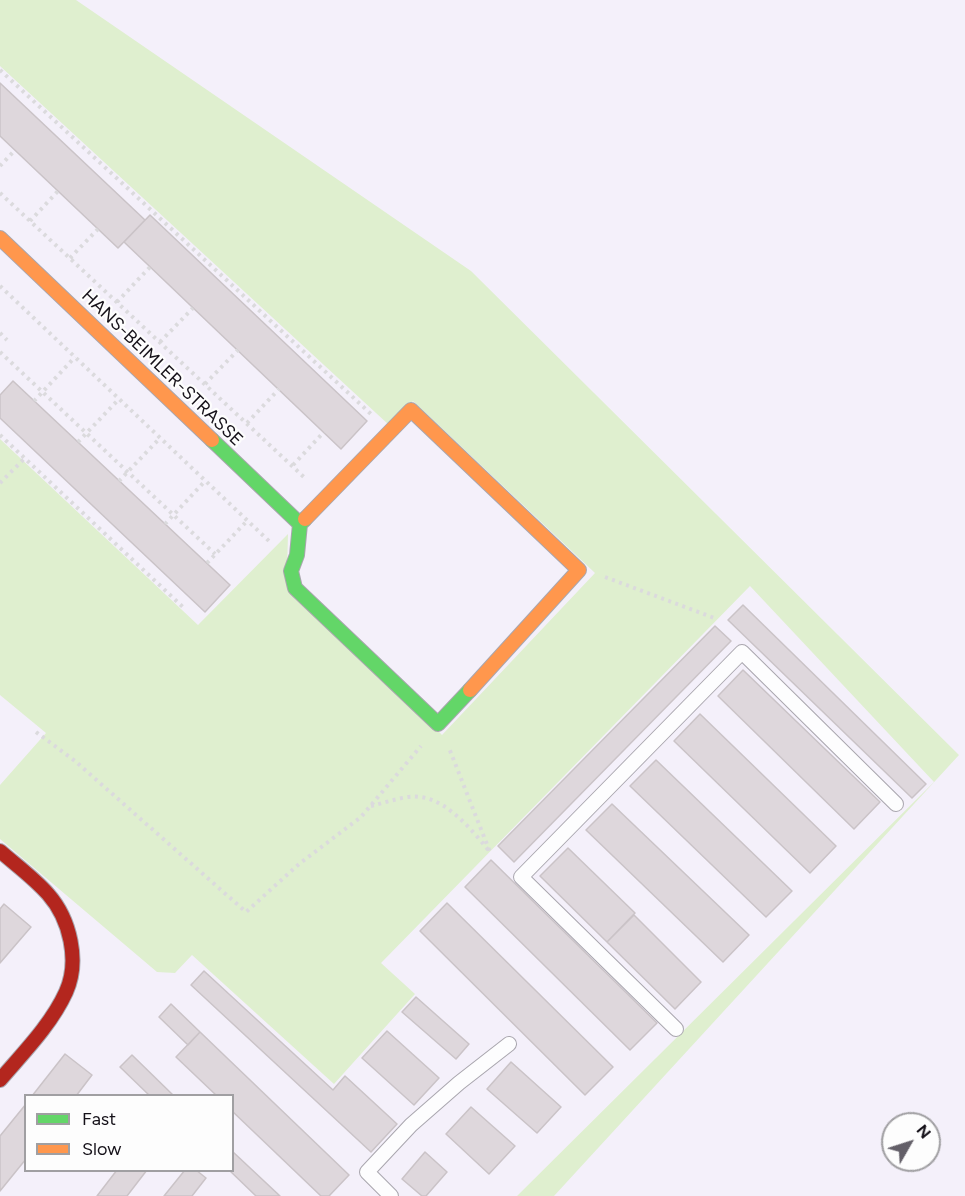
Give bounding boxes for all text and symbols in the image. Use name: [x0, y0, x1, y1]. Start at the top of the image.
street label: HANS-BEIMLER-STRASSE: [77, 285, 247, 451]
legend: [24, 1094, 234, 1172]
text: Fast: [82, 1108, 116, 1130]
north arrow: [881, 1112, 941, 1172]
text: N: [913, 1121, 935, 1142]
text: Slow: [82, 1138, 121, 1160]

